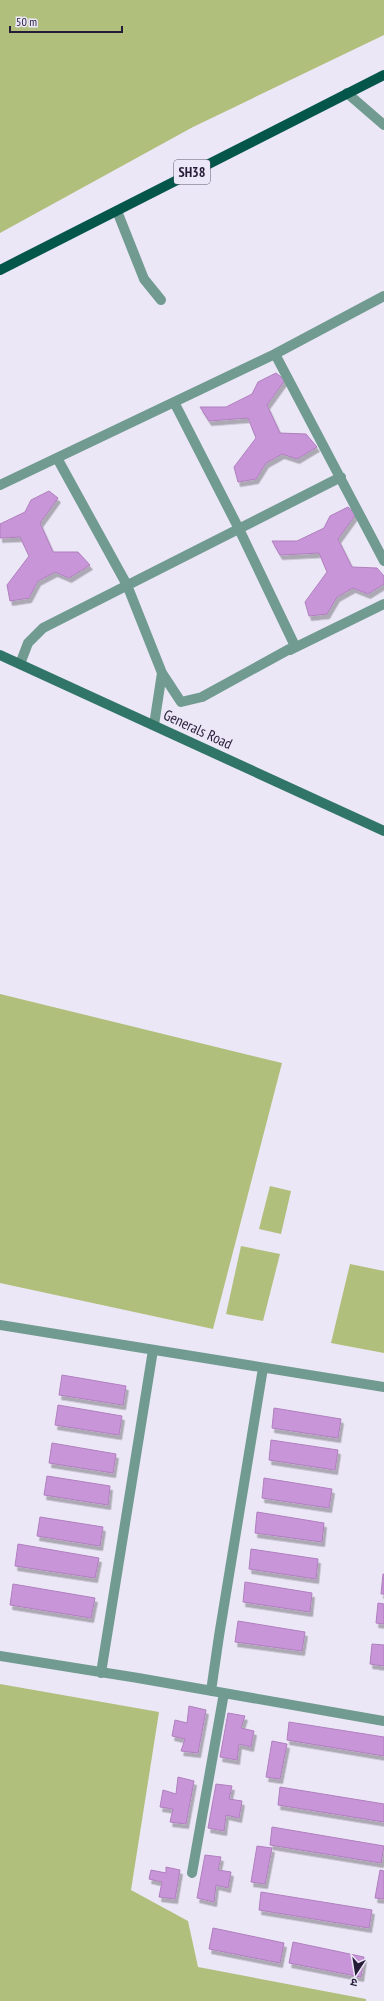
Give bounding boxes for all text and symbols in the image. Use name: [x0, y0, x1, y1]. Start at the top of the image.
scale bar: [10, 8, 122, 34]
text: 50 m: [16, 14, 37, 29]
road number: SH38: [174, 160, 210, 184]
street label: Generals Road: [161, 705, 235, 753]
north arrow: [336, 1953, 376, 1993]
text: उ: [349, 1975, 359, 1990]

